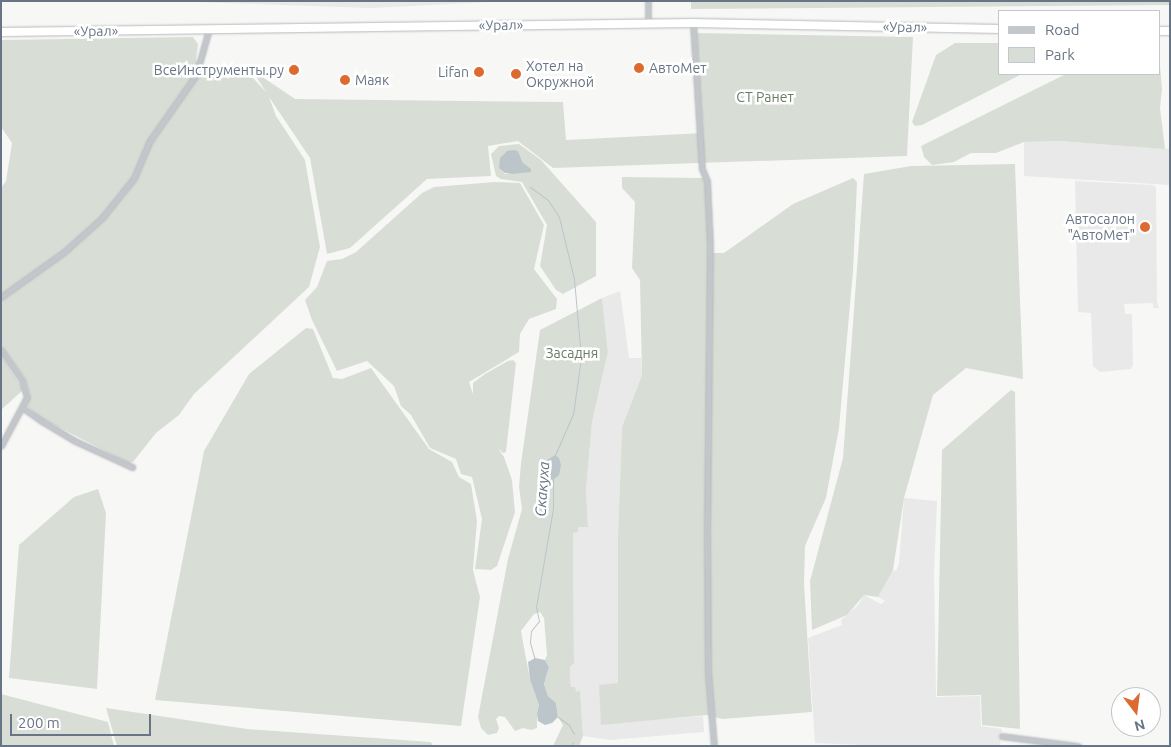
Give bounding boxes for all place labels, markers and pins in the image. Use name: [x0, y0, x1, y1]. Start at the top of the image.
place label: Хотел на Окружной: [526, 58, 594, 90]
place label: АвтоМет: [649, 60, 706, 76]
place label: ВсеИнструменты.ру: [154, 62, 284, 78]
marker: АвтоМет: [633, 62, 645, 74]
marker: ВсеИнструменты.ру: [288, 64, 300, 76]
place label: Lifan: [438, 64, 469, 80]
marker: Lifan: [473, 66, 485, 78]
marker: Хотел на Окружной: [510, 68, 522, 80]
place label: Маяк: [355, 72, 389, 88]
marker: Маяк: [339, 74, 351, 86]
place label: Автосалон "АвтоМет": [1066, 211, 1135, 243]
marker: Автосалон "АвтоМет": [1139, 221, 1151, 233]

